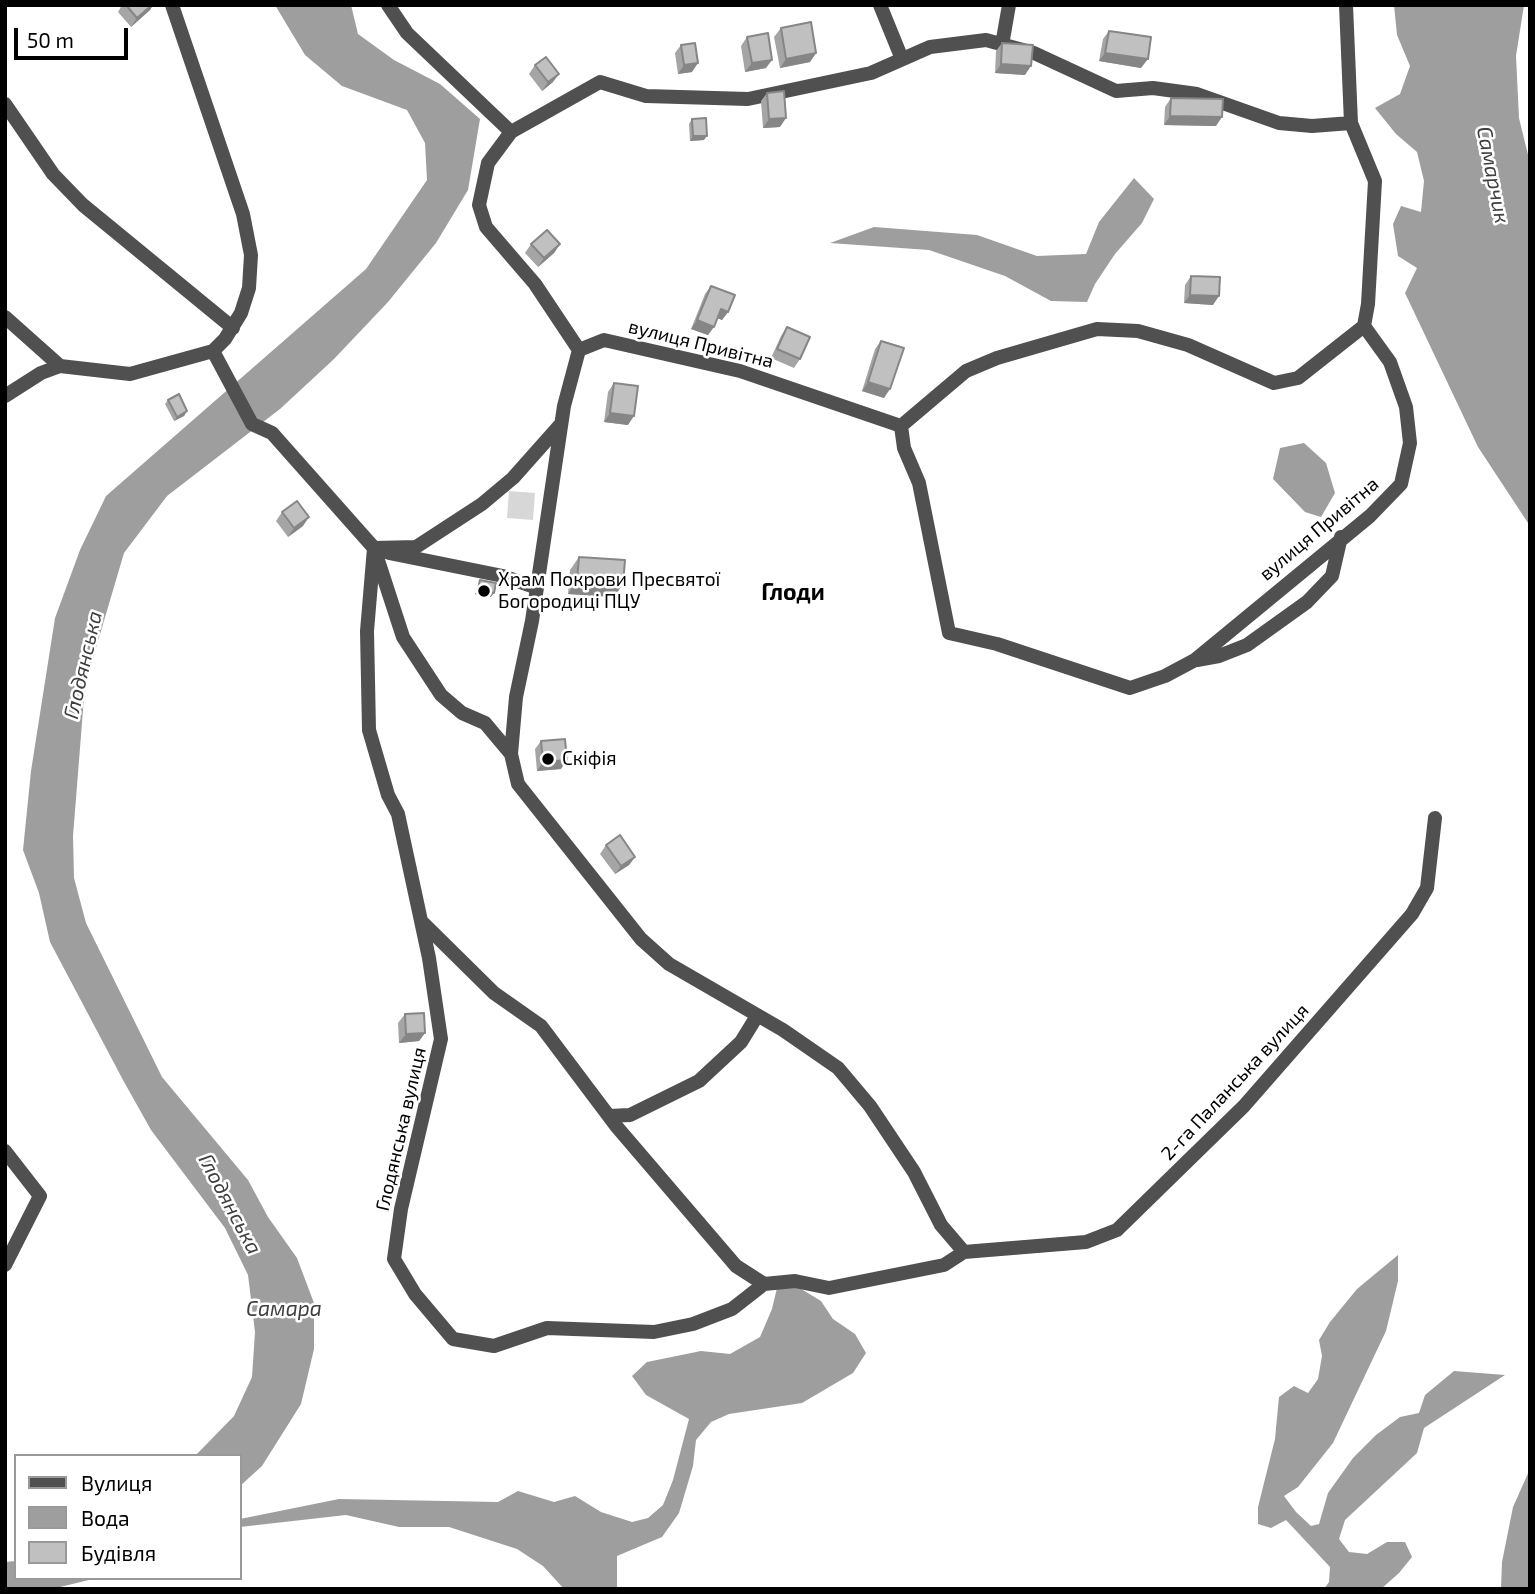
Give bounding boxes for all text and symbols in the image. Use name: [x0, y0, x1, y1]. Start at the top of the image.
scale bar: [18, 14, 131, 58]
text: 50 m: [27, 27, 74, 52]
water label: Самарчик: [1471, 124, 1515, 226]
street label: вулиця Привітна: [626, 315, 776, 373]
street label: вулиця Привітна: [1255, 472, 1383, 586]
place label: Храм Покрови Пресвятої Богородиці ПЦУ: [498, 569, 720, 613]
district label: Глоди: [761, 578, 825, 606]
marker: Храм Покрови Пресвятої Богородиці ПЦУ: [476, 583, 492, 599]
water label: Глодянська: [58, 609, 108, 721]
place label: Скіфія: [562, 748, 617, 770]
marker: Скіфія: [540, 751, 556, 767]
street label: 2-га Паланська вулиця: [1157, 999, 1313, 1165]
street label: Глодянська вулиця: [371, 1045, 431, 1213]
water label: Глодянська: [193, 1149, 267, 1259]
water label: Самара: [246, 1296, 322, 1322]
legend: [14, 1454, 242, 1580]
text: Вулиця: [81, 1470, 152, 1495]
text: Вода: [81, 1505, 130, 1530]
text: Будівля: [81, 1540, 156, 1565]

